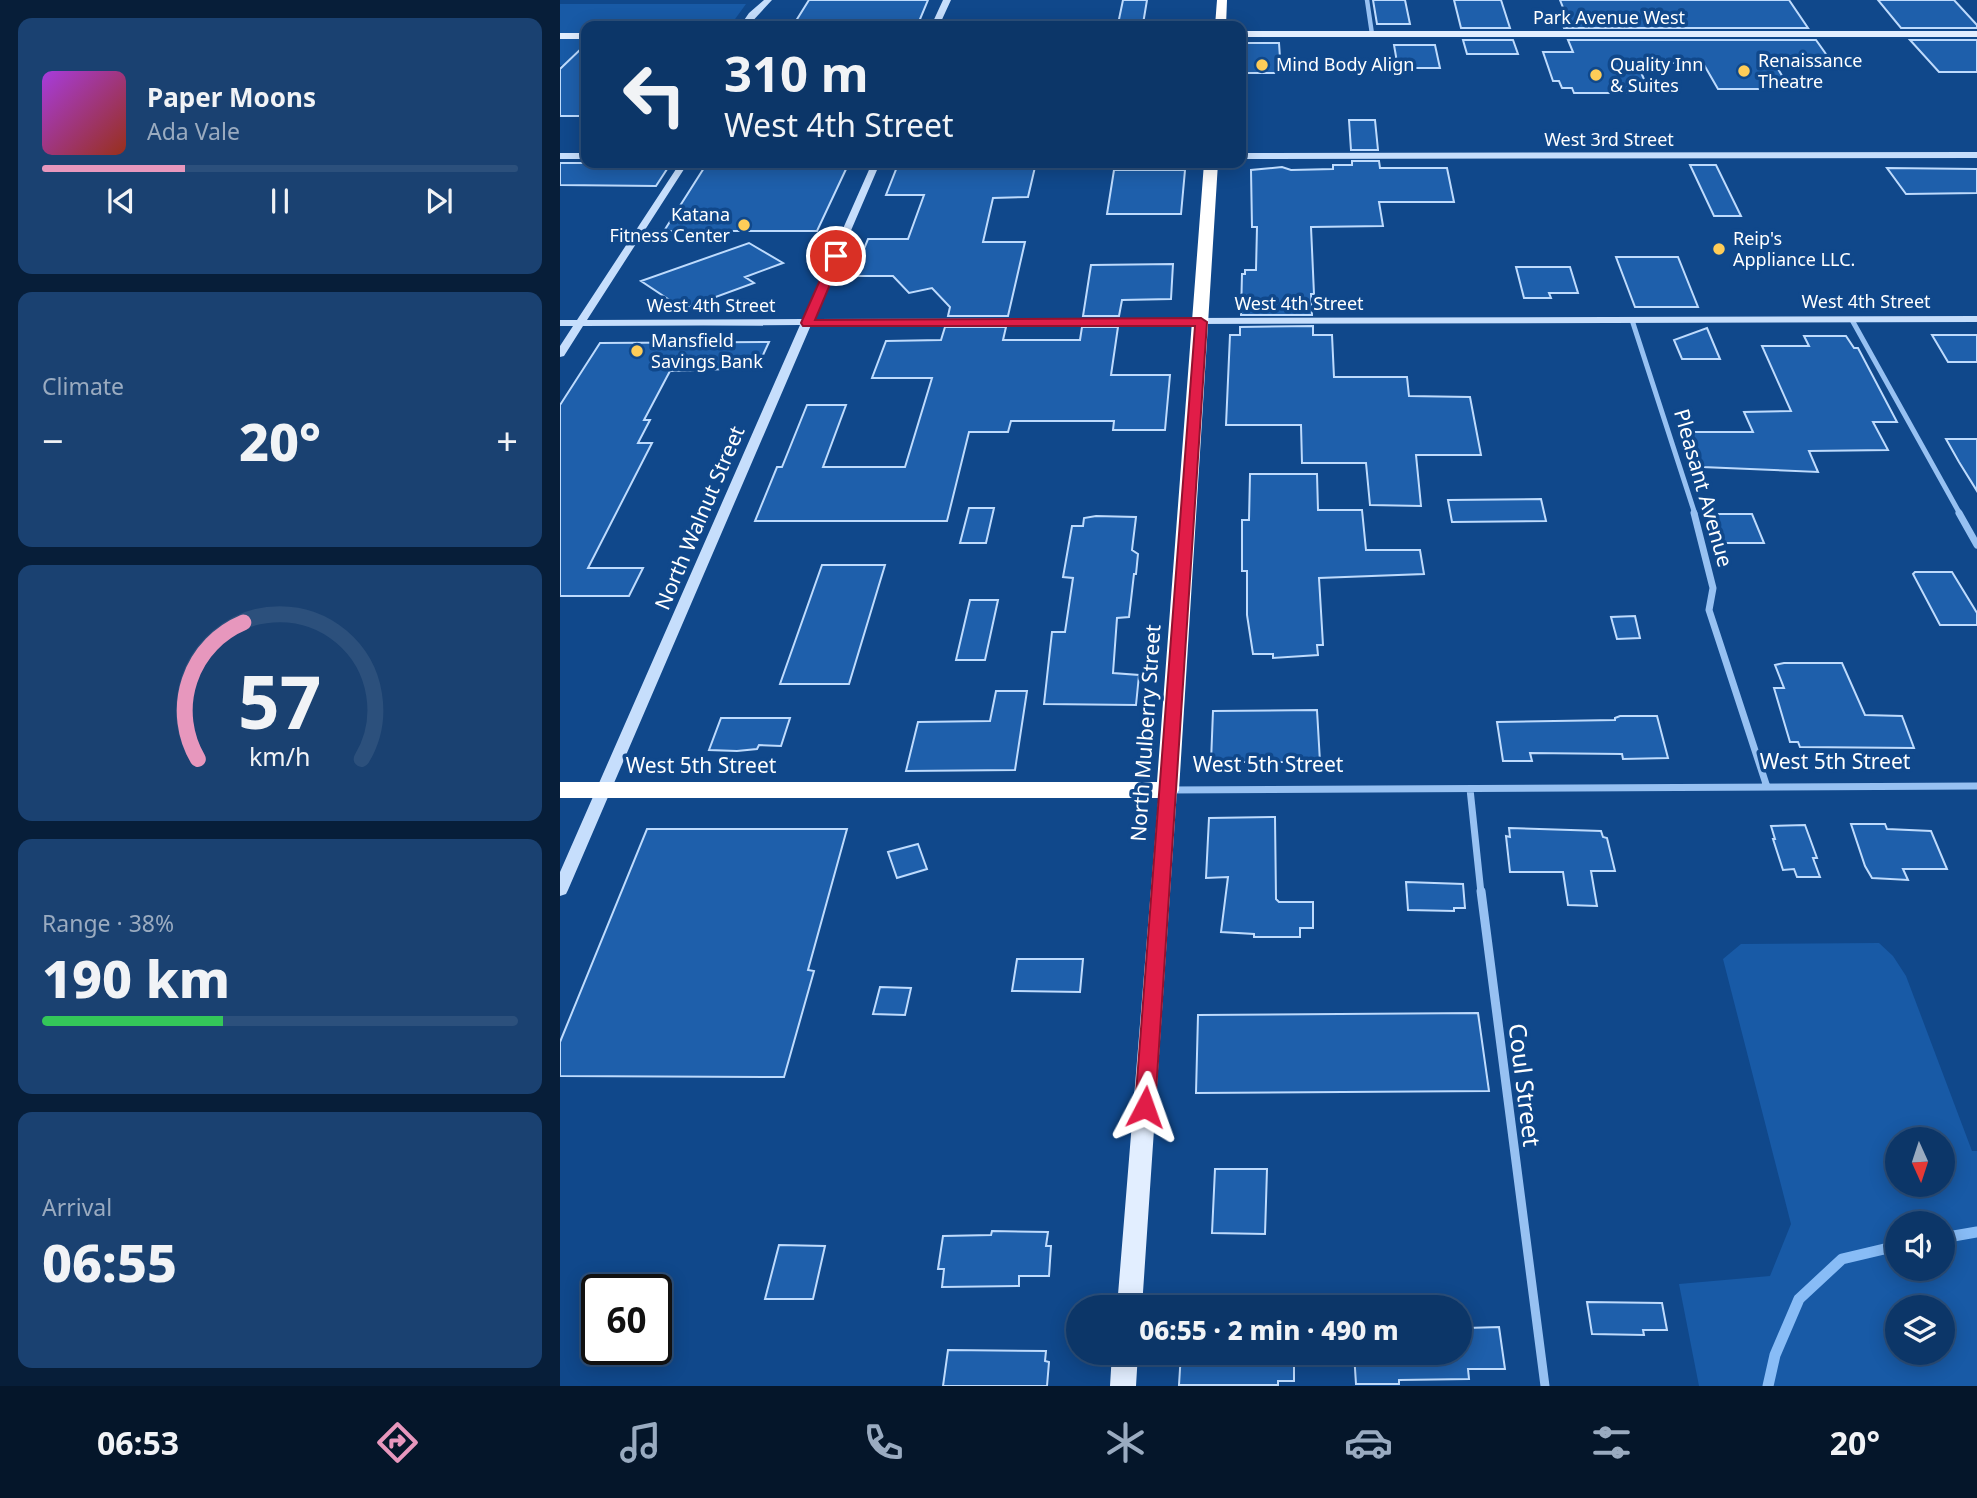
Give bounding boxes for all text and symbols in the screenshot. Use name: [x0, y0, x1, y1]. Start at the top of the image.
street label: Park Avenue West: [1533, 5, 1686, 29]
text: 310 m: [724, 40, 869, 106]
place label: Renaissance Theatre: [1758, 48, 1862, 93]
icon: left: [609, 49, 700, 140]
place label: Mind Body Align: [1276, 52, 1414, 76]
place label: Quality Inn & Suites: [1610, 52, 1703, 97]
marker: Mind Body Align: [1254, 57, 1270, 73]
marker: Renaissance Theatre: [1736, 63, 1752, 79]
marker: Quality Inn & Suites: [1588, 67, 1604, 83]
text: Paper Moons: [147, 79, 316, 115]
text: West 4th Street: [724, 103, 954, 146]
text: Ada Vale: [147, 115, 240, 147]
street label: West 3rd Street: [1544, 127, 1674, 151]
icon: previous: [102, 182, 140, 220]
icon: pause: [261, 182, 299, 220]
icon: next: [420, 182, 458, 220]
place label: Katana Fitness Center: [610, 202, 731, 247]
marker: Katana Fitness Center: [736, 217, 752, 233]
pin: [806, 226, 866, 286]
place label: Reip's Appliance LLC.: [1733, 226, 1855, 271]
icon: arrive: [817, 237, 855, 275]
marker: Reip's Appliance LLC.: [1711, 241, 1727, 257]
street label: West 4th Street: [1801, 289, 1931, 313]
street label: West 4th Street: [1234, 291, 1364, 315]
street label: West 4th Street: [646, 293, 776, 317]
place label: Mansfield Savings Bank: [651, 328, 763, 373]
marker: Mansfield Savings Bank: [629, 343, 645, 359]
text: Climate: [42, 370, 124, 402]
text: 20°: [239, 405, 321, 476]
street label: Pleasant Avenue: [1668, 405, 1740, 570]
text: −: [42, 414, 64, 466]
text: +: [496, 414, 518, 466]
street label: North Walnut Street: [648, 421, 751, 614]
street label: North Mulberry Street: [1123, 623, 1167, 843]
text: 57: [238, 651, 322, 750]
text: km/h: [249, 739, 311, 773]
street label: West 5th Street: [1760, 747, 1911, 775]
street label: West 5th Street: [1193, 750, 1344, 778]
street label: West 5th Street: [626, 751, 777, 779]
text: Range · 38%: [42, 907, 174, 939]
text: 190 km: [42, 942, 230, 1013]
street label: Coul Street: [1502, 1021, 1549, 1149]
position arrow: [1108, 1070, 1182, 1144]
north arrow: [1885, 1127, 1955, 1197]
map controls: [1885, 1127, 1955, 1365]
text: Arrival: [42, 1191, 112, 1223]
button: sound: [1885, 1211, 1955, 1281]
text: 06:55: [42, 1226, 177, 1297]
speed limit sign: 60: [581, 1274, 672, 1365]
button: layers: [1885, 1295, 1955, 1365]
text: 06:55 · 2 min · 490 m: [1139, 1312, 1399, 1348]
icon: directions: [373, 1418, 422, 1467]
icon: music: [616, 1418, 665, 1467]
icon: phone: [859, 1418, 908, 1467]
icon: climate: [1101, 1418, 1150, 1467]
icon: car: [1344, 1418, 1393, 1467]
icon: filters: [1587, 1418, 1636, 1467]
text: 06:53: [97, 1421, 179, 1464]
text: 20°: [1830, 1421, 1880, 1464]

